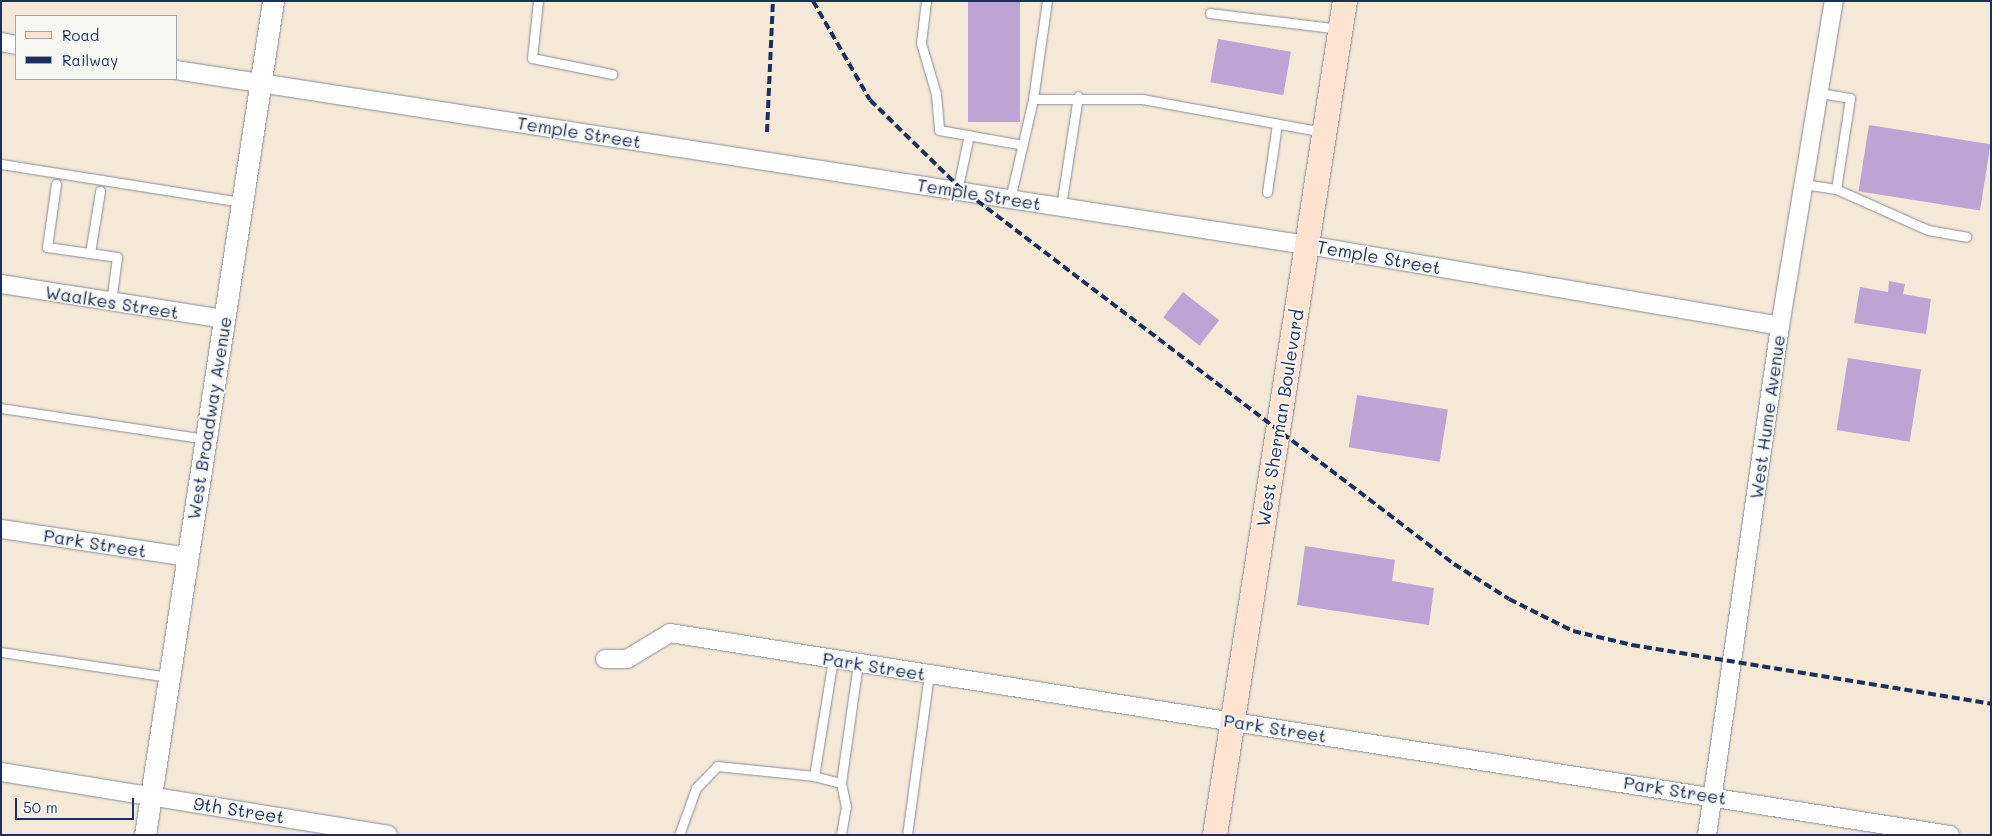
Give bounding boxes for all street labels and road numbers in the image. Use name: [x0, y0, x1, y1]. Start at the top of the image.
street label: Temple Street: [515, 112, 643, 152]
street label: Temple Street: [915, 174, 1043, 214]
street label: Temple Street: [1315, 235, 1443, 279]
street label: Waalkes Street: [44, 281, 180, 323]
street label: West Sherman Boulevard: [1252, 308, 1308, 528]
street label: West Broadway Avenue: [182, 315, 236, 521]
street label: West Hume Avenue: [1745, 334, 1789, 500]
street label: Park Street: [42, 524, 148, 562]
street label: Park Street: [821, 647, 927, 685]
street label: Park Street: [1222, 709, 1328, 747]
street label: Park Street: [1622, 771, 1728, 809]
street label: 9th Street: [192, 792, 286, 828]

